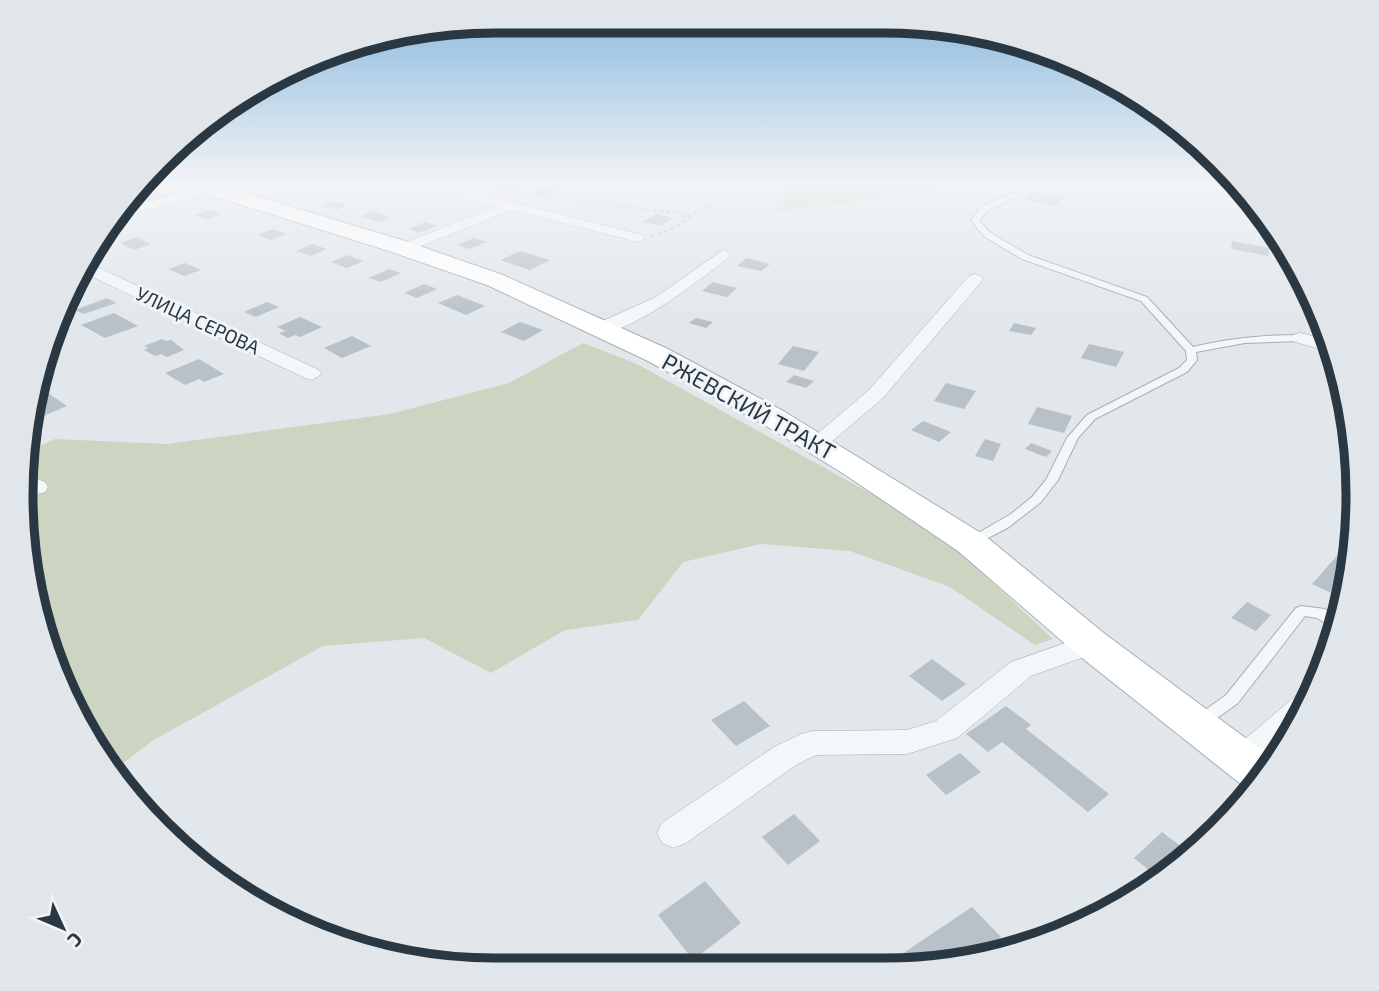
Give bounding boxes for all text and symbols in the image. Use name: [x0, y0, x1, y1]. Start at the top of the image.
street label: УЛИЦА СЕРОВА: [133, 281, 264, 359]
street label: РЖЕВСКИЙ ТРАКТ: [657, 347, 841, 465]
north arrow: [28, 893, 98, 963]
text: С: [63, 928, 88, 952]

